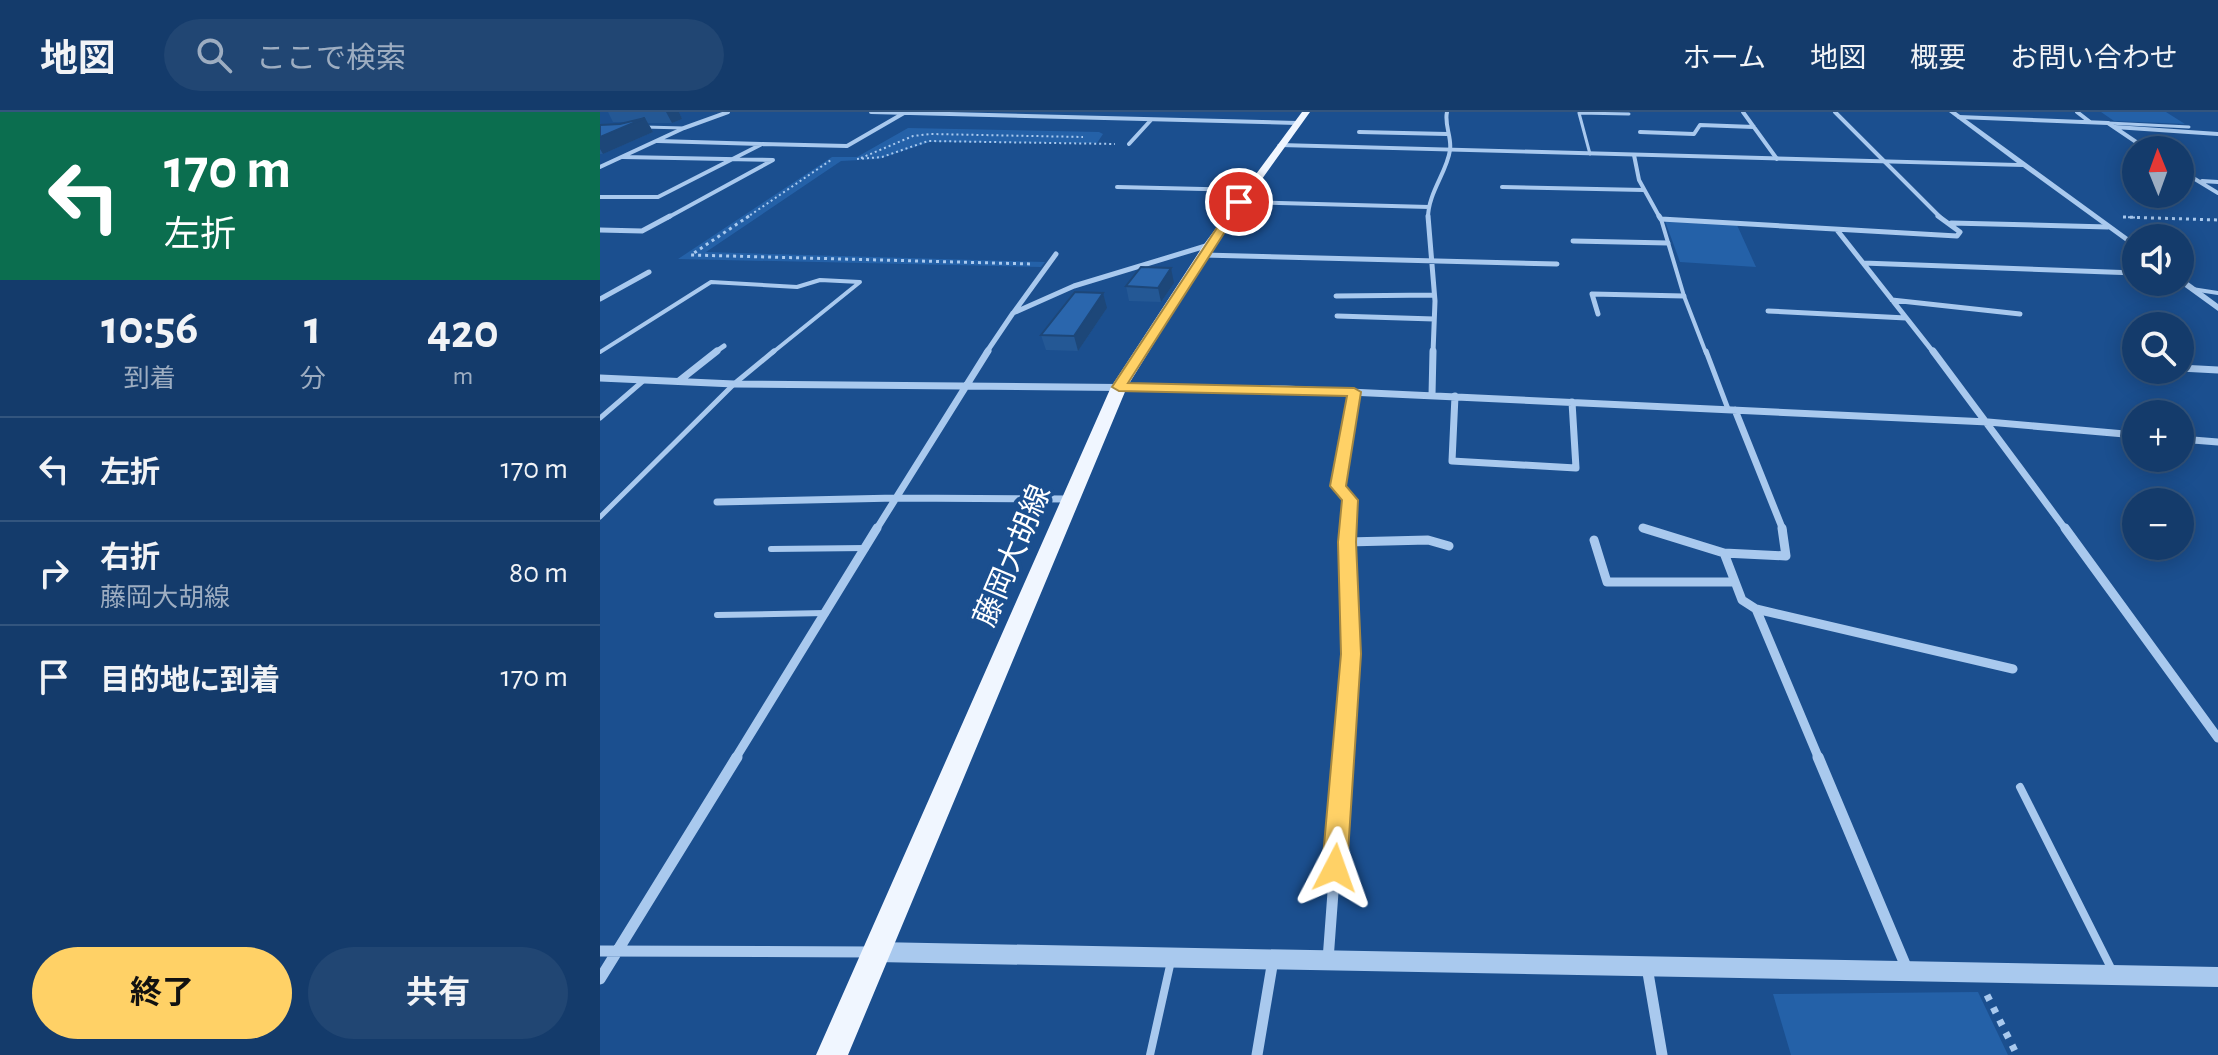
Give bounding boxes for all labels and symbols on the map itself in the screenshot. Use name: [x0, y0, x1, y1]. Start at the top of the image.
north arrow: [2122, 136, 2194, 208]
pin: [1205, 168, 1273, 236]
street label: 藤岡大胡線: [968, 480, 1056, 631]
position arrow: [1293, 826, 1377, 910]

